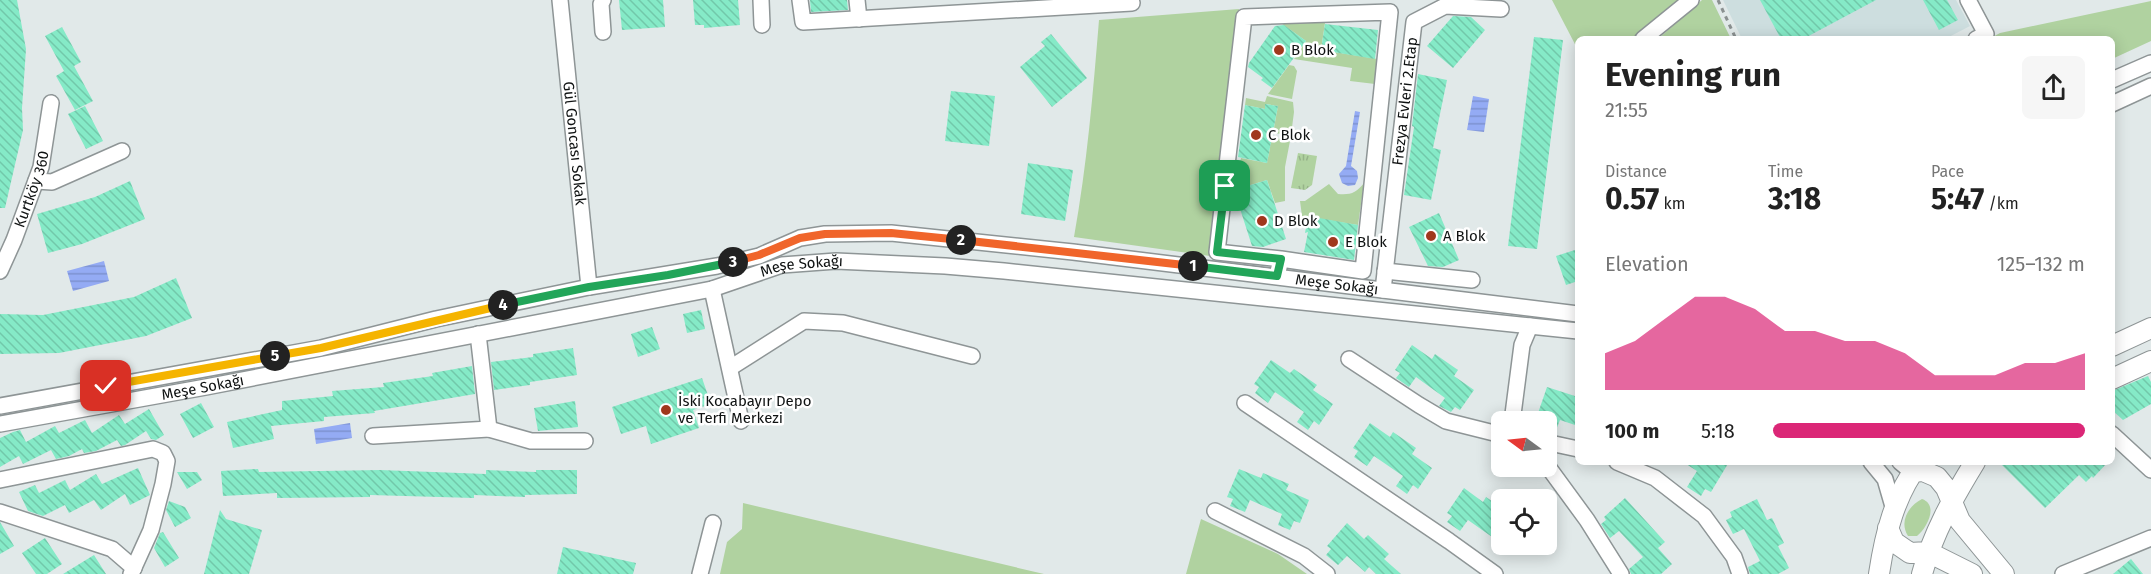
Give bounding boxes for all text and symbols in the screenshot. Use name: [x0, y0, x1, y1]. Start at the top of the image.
street label: Frezya Evleri 2.Etap: [1388, 36, 1421, 166]
place label: B Blok: [1291, 41, 1334, 59]
marker: B Blok: [1272, 43, 1286, 57]
text: Evening run: [1605, 55, 1781, 95]
button: share: [2022, 56, 2085, 119]
street label: Gül Goncası Sokak: [559, 81, 590, 206]
text: 21:55: [1605, 98, 1648, 122]
place label: C Blok: [1268, 126, 1311, 144]
marker: C Blok: [1249, 128, 1263, 142]
street label: Kurtköy 360: [10, 150, 52, 230]
pin: [1199, 160, 1250, 211]
text: Distance: [1605, 162, 1667, 181]
text: Time: [1768, 162, 1803, 181]
text: Pace: [1931, 162, 1964, 181]
icon: arrive: [1208, 169, 1241, 202]
text: 0.57: [1605, 181, 1659, 217]
text: 3:18: [1768, 181, 1821, 217]
text: 5:47: [1931, 181, 1984, 217]
text: km: [1659, 194, 1686, 213]
text: /km: [1984, 194, 2019, 213]
place label: D Blok: [1274, 212, 1318, 230]
marker: D Blok: [1255, 214, 1269, 228]
pin: 2: [946, 225, 976, 255]
place label: A Blok: [1443, 227, 1486, 245]
marker: A Blok: [1424, 229, 1438, 243]
text: 2: [957, 230, 965, 249]
place label: E Blok: [1345, 233, 1387, 251]
marker: E Blok: [1326, 235, 1340, 249]
pin: 3: [718, 247, 748, 277]
pin: 1: [1178, 251, 1208, 281]
text: 3: [729, 252, 737, 271]
street label: Meşe Sokağı: [758, 252, 843, 281]
text: Elevation: [1605, 252, 1689, 276]
text: 125–132 m: [1997, 252, 2085, 276]
text: 1: [1189, 256, 1197, 275]
street label: Meşe Sokağı: [1294, 270, 1379, 298]
pin: 4: [488, 290, 518, 320]
text: 4: [498, 295, 508, 314]
pin: 5: [260, 341, 290, 371]
text: 5: [271, 346, 279, 365]
pin: [80, 360, 131, 411]
icon: check: [89, 369, 122, 402]
street label: Meşe Sokağı: [160, 371, 245, 404]
place label: İski Kocabayır Depo ve Terfi Merkezi: [678, 392, 811, 427]
marker: İski Kocabayır Depo ve Terfi Merkezi: [659, 403, 673, 417]
north arrow: [1491, 411, 1557, 477]
map controls: [1491, 411, 1557, 555]
text: 100 m: [1605, 419, 1659, 443]
text: 5:18: [1701, 419, 1735, 443]
button: locate: [1491, 489, 1557, 555]

